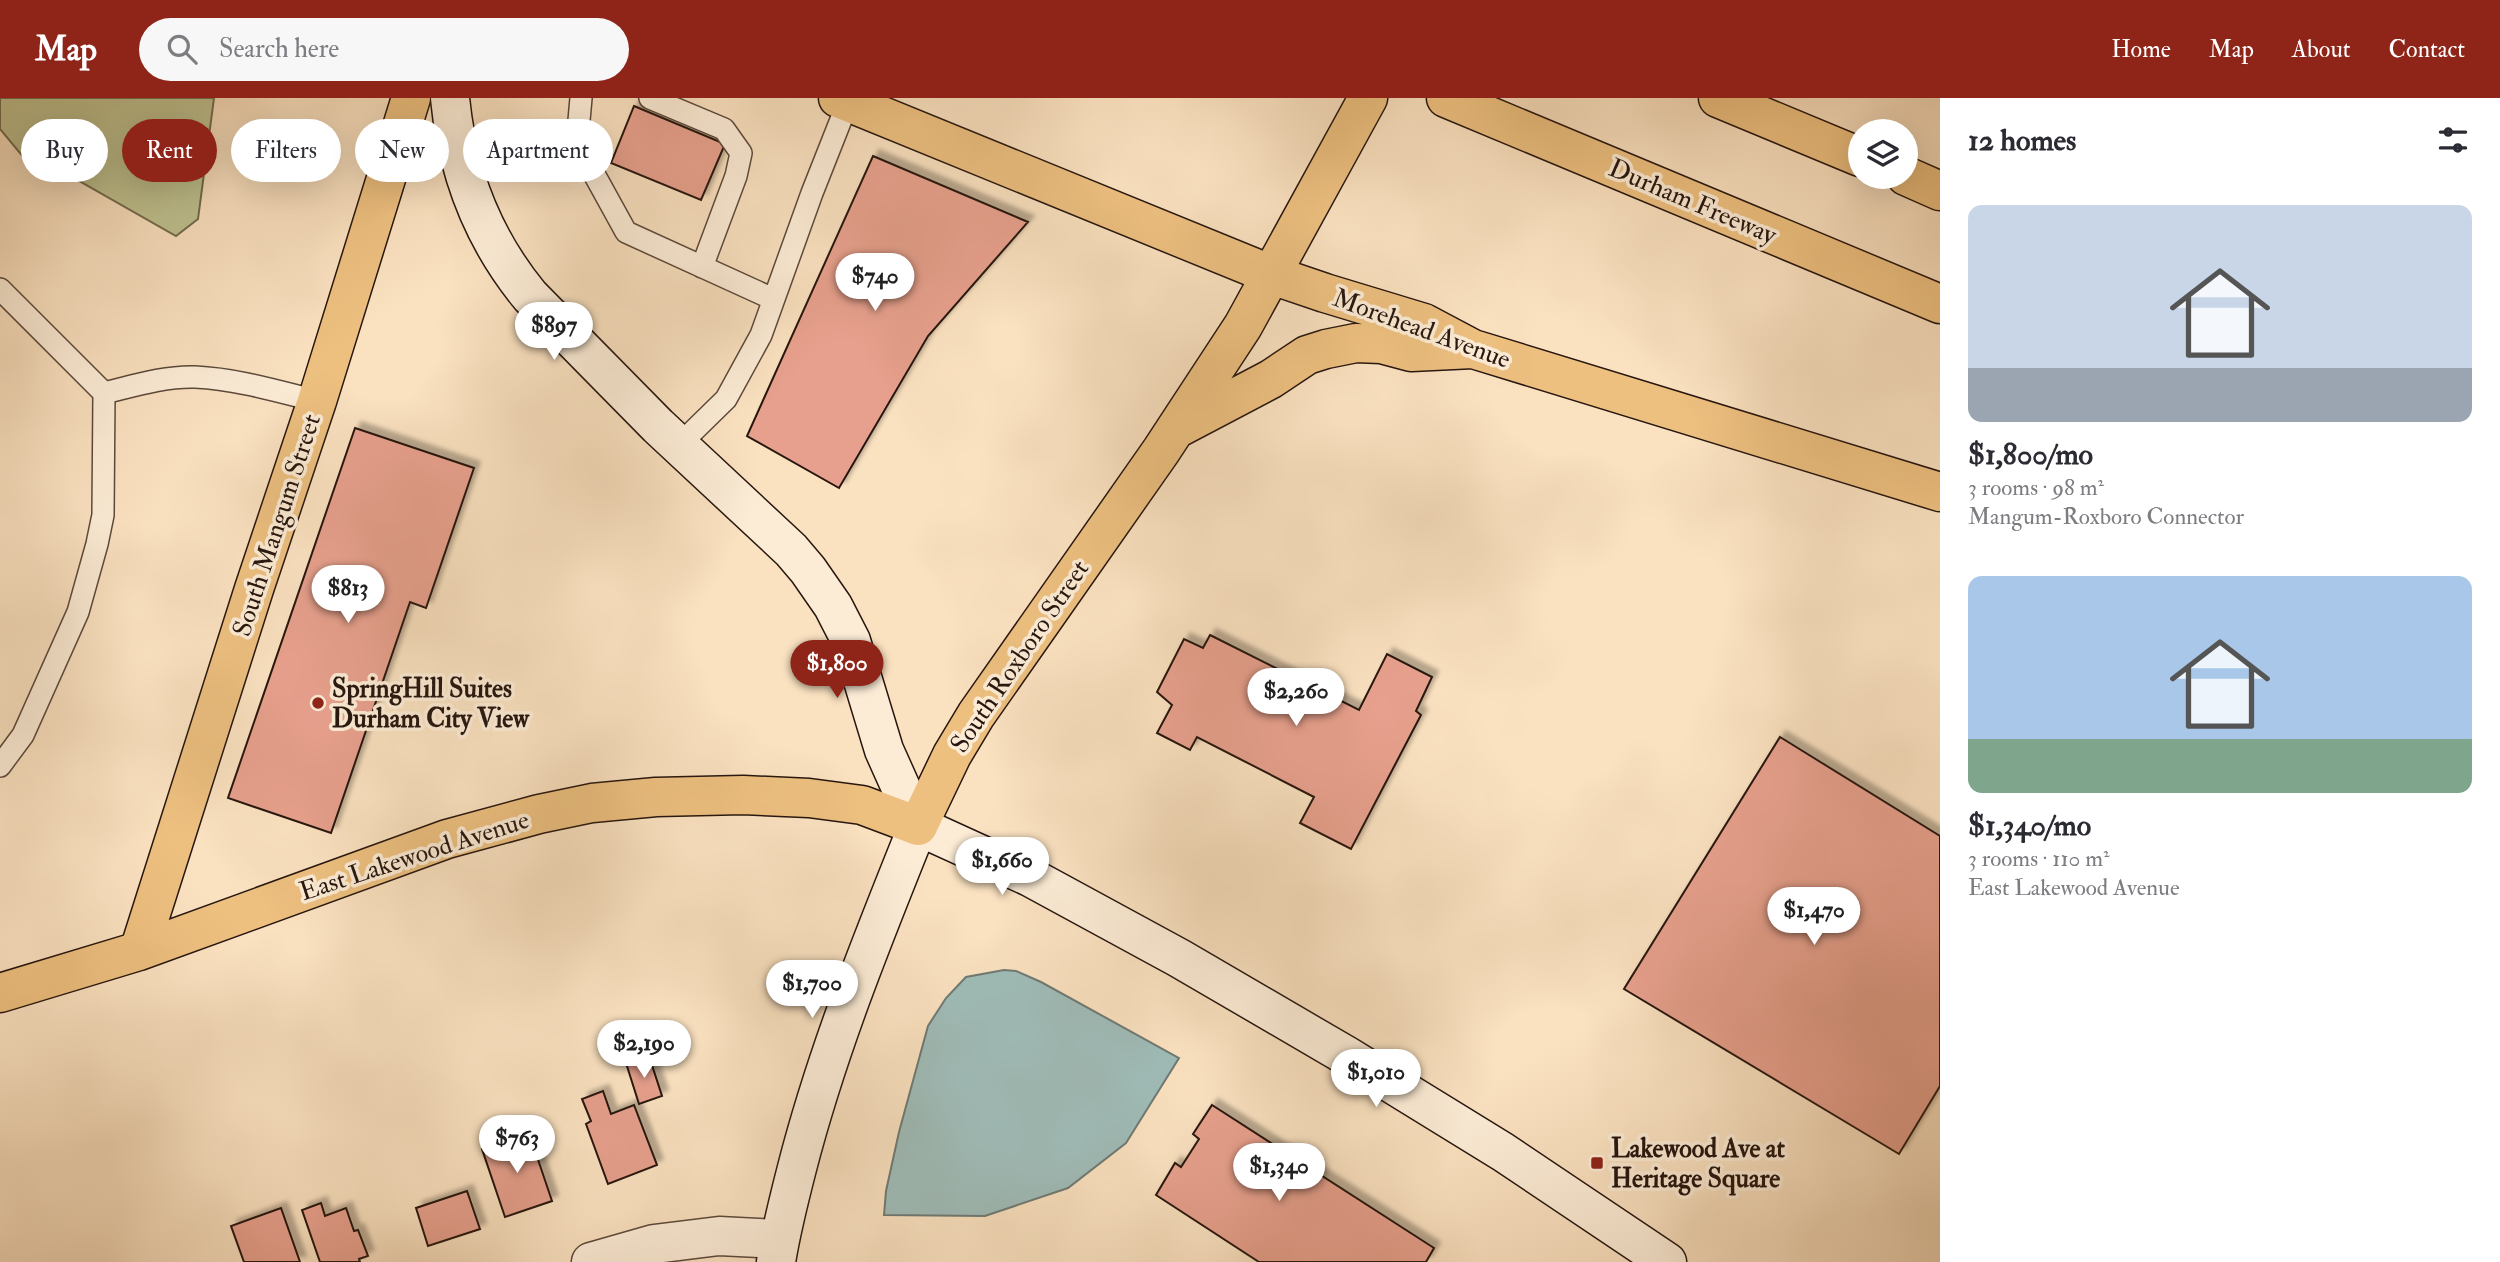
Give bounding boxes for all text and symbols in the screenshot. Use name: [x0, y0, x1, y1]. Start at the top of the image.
search box: [139, 18, 629, 81]
text: Map: [35, 29, 97, 70]
icon: search: [163, 30, 201, 68]
text: Search here: [219, 33, 339, 65]
text: Home: [2111, 34, 2171, 65]
text: Map: [2209, 34, 2254, 65]
text: About: [2292, 34, 2351, 65]
text: Contact: [2389, 34, 2465, 65]
chip: Buy: [21, 119, 108, 182]
chip: Rent: [122, 119, 217, 182]
chip: Filters: [231, 119, 341, 182]
chip: New: [355, 119, 449, 182]
chip: Apartment: [463, 119, 613, 182]
map controls: [1848, 119, 1918, 189]
button: layers: [1848, 119, 1918, 189]
icon: filters: [2434, 121, 2472, 159]
text: 12 homes: [1968, 122, 2076, 159]
street label: Durham Freeway: [1604, 152, 1782, 252]
icon: home: [2157, 250, 2283, 376]
pin: $740: [834, 254, 916, 313]
text: $740: [851, 261, 899, 290]
street label: Morehead Avenue: [1329, 282, 1515, 376]
pin: $897: [513, 302, 595, 362]
text: $897: [531, 310, 577, 339]
street label: South Mangum Street: [226, 410, 328, 640]
text: $1,800/mo: [1968, 436, 2093, 473]
text: 3 rooms · 98 m²: [1968, 473, 2104, 502]
text: Mangum-Roxboro Connector: [1968, 502, 2244, 531]
street label: South Roxboro Street: [943, 554, 1096, 759]
pin: $813: [307, 566, 389, 625]
text: $813: [328, 573, 368, 602]
icon: home: [2157, 621, 2283, 747]
pin: $1,800: [780, 640, 894, 700]
text: $1,800: [806, 648, 868, 677]
pin: $2,260: [1239, 668, 1353, 728]
place label: SpringHill Suites Durham City View: [332, 673, 530, 736]
text: $2,260: [1263, 676, 1329, 705]
marker: SpringHill Suites Durham City View: [310, 695, 326, 711]
street label: East Lakewood Avenue: [296, 804, 533, 908]
text: $1,340/mo: [1968, 807, 2091, 844]
pin: $1,660: [945, 838, 1059, 897]
text: 3 rooms · 110 m²: [1968, 844, 2109, 873]
text: $1,660: [971, 845, 1033, 874]
text: East Lakewood Avenue: [1968, 873, 2180, 902]
pin: $1,470: [1757, 888, 1871, 947]
text: $1,470: [1783, 895, 1845, 924]
pin: $1,700: [755, 960, 869, 1020]
text: $1,700: [782, 968, 842, 997]
pin: $2,190: [587, 1020, 701, 1080]
text: $2,190: [613, 1028, 675, 1057]
pin: $1,010: [1319, 1049, 1433, 1109]
text: $1,010: [1347, 1057, 1405, 1086]
pin: $763: [476, 1116, 558, 1175]
text: $763: [495, 1123, 539, 1152]
place label: Lakewood Ave at Heritage Square: [1611, 1133, 1786, 1196]
pin: $1,340: [1222, 1144, 1336, 1203]
text: $1,340: [1249, 1151, 1309, 1180]
marker: Lakewood Ave at Heritage Square: [1589, 1155, 1605, 1171]

